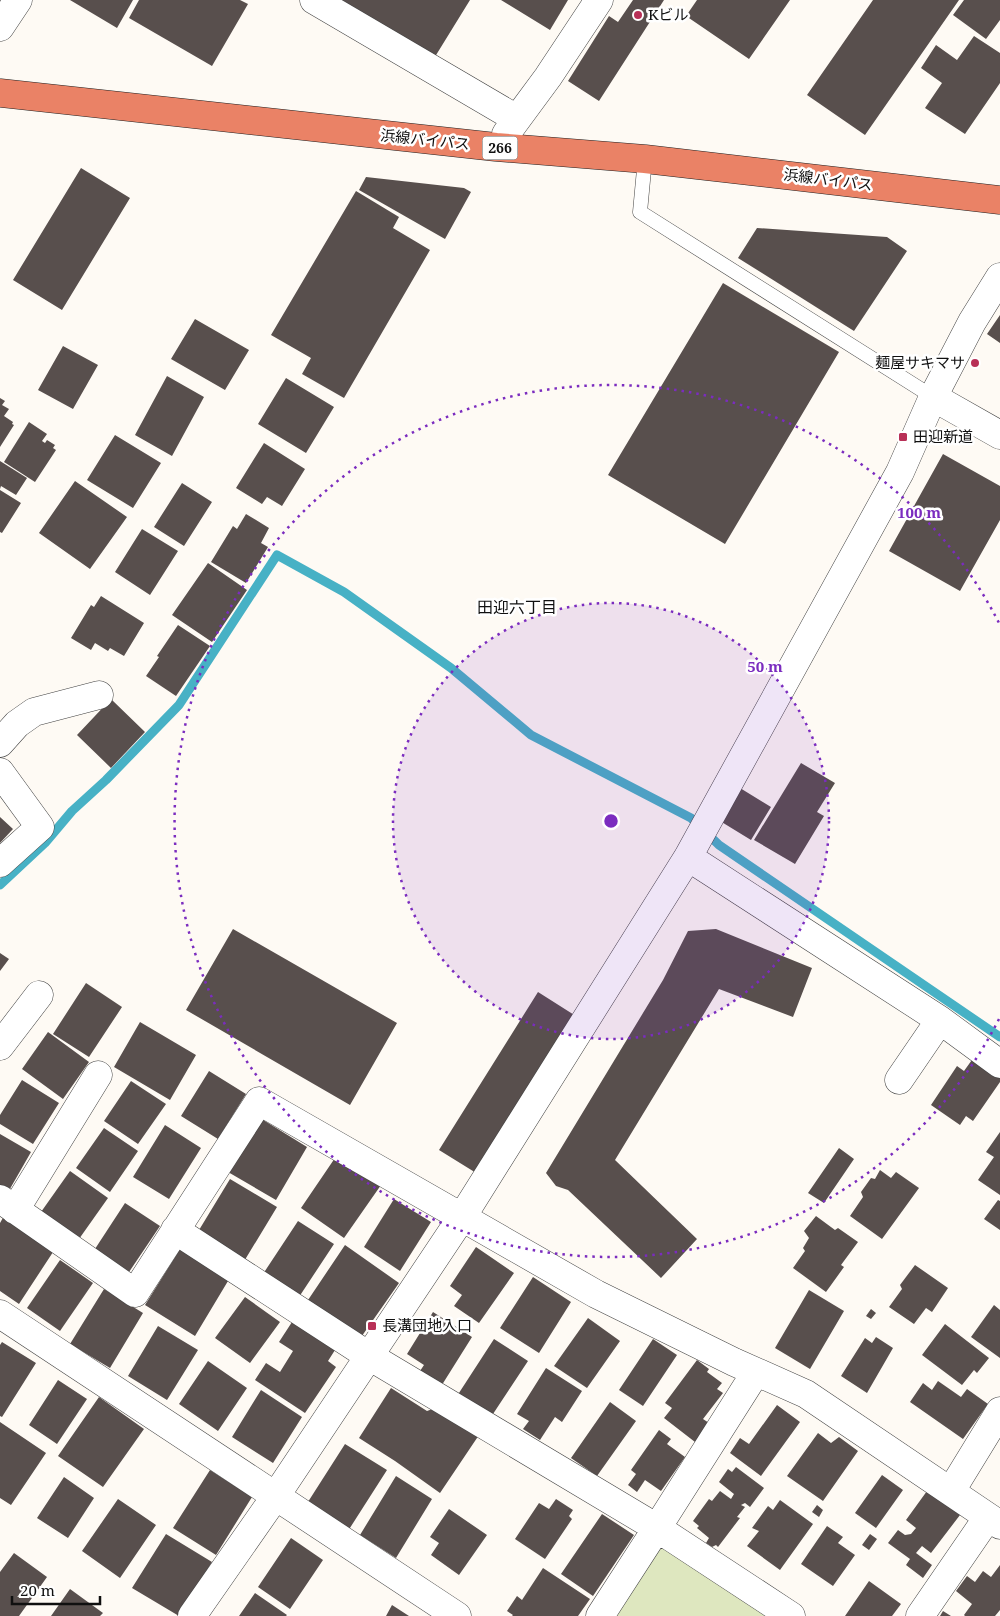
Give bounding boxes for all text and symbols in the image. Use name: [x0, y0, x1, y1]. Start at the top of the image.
place label: Kビル: [648, 4, 689, 24]
marker: Kビル: [632, 9, 644, 21]
street label: 浜線バイパス: [379, 124, 471, 154]
road number: 266: [482, 136, 518, 160]
street label: 浜線バイパス: [782, 164, 874, 194]
place label: 麺屋サキマサ: [875, 352, 965, 372]
marker: 麺屋サキマサ: [969, 357, 981, 369]
place label: 田迎新道: [913, 426, 973, 446]
marker: 田迎新道: [897, 431, 909, 443]
text: 100 m: [897, 502, 941, 522]
district label: 田迎六丁目: [477, 596, 557, 618]
text: 50 m: [747, 656, 783, 676]
centre of rings: [602, 812, 620, 830]
place label: 長溝団地入口: [382, 1315, 472, 1335]
marker: 長溝団地入口: [366, 1320, 378, 1332]
scale bar: [12, 1574, 100, 1606]
text: 20 m: [20, 1580, 55, 1600]

